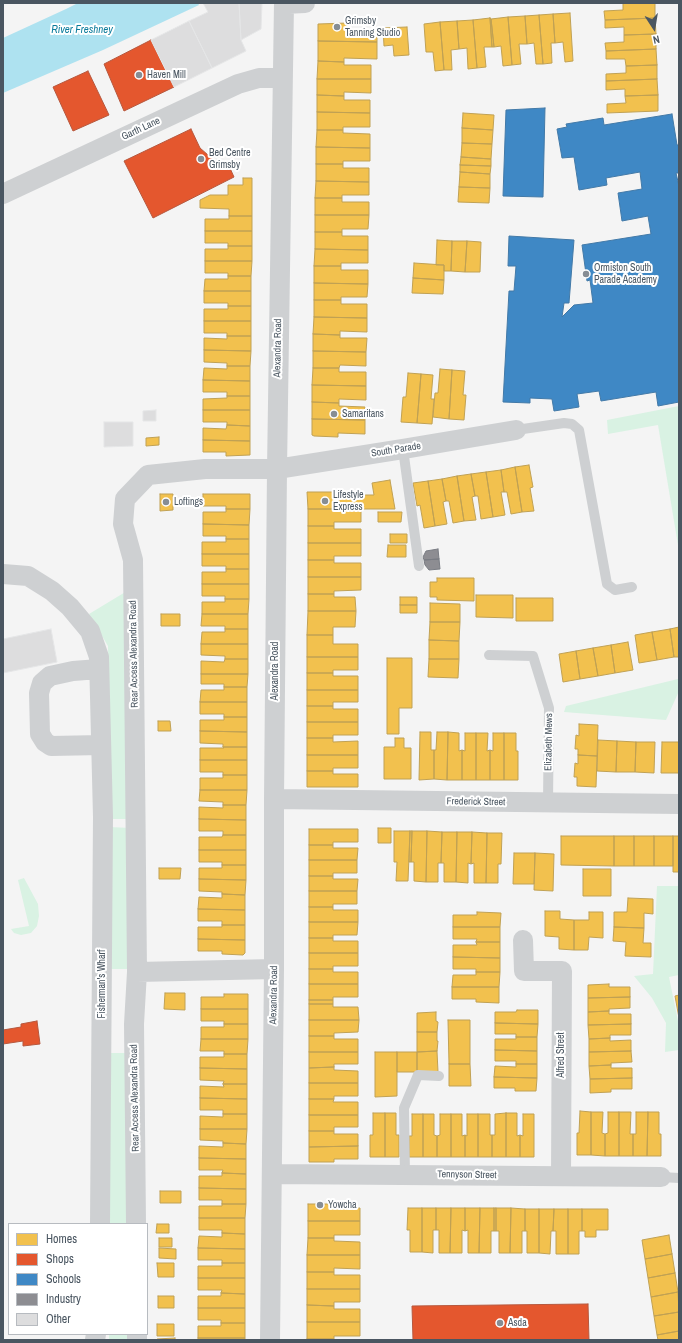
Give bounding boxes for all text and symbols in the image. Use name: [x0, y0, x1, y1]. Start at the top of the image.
north arrow: [634, 8, 674, 48]
place label: Grimsby Tanning Studio: [345, 15, 400, 38]
marker: Grimsby Tanning Studio: [332, 22, 342, 32]
water label: River Freshney: [51, 23, 113, 37]
text: N: [652, 32, 661, 47]
place label: Haven Mill: [147, 69, 186, 81]
marker: Haven Mill: [134, 70, 144, 80]
street label: Garth Lane: [120, 115, 162, 143]
place label: Bed Centre Grimsby: [209, 147, 250, 170]
marker: Bed Centre Grimsby: [196, 154, 206, 164]
place label: Ormiston South Parade Academy: [594, 262, 657, 286]
marker: Ormiston South Parade Academy: [581, 269, 591, 279]
street label: Alexandra Road: [271, 318, 285, 378]
place label: Samaritans: [342, 408, 384, 420]
marker: Samaritans: [329, 409, 339, 419]
street label: South Parade: [370, 440, 422, 460]
place label: Lifestyle Express: [333, 489, 364, 512]
place label: Loftings: [174, 496, 203, 508]
marker: Lifestyle Express: [320, 496, 330, 506]
marker: Loftings: [161, 497, 171, 507]
street label: Rear Access Alexandra Road: [127, 600, 141, 708]
street label: Alexandra Road: [269, 642, 281, 700]
street label: Elizabeth Mews: [542, 713, 556, 771]
street label: Frederick Street: [447, 795, 505, 809]
street label: Fisherman's Wharf: [96, 949, 108, 1019]
street label: Alexandra Road: [267, 965, 281, 1025]
street label: Alfred Street: [555, 1032, 567, 1078]
street label: Rear Access Alexandra Road: [128, 1044, 142, 1152]
street label: Tennyson Street: [437, 1168, 497, 1182]
place label: Yowcha: [328, 1199, 357, 1211]
marker: Yowcha: [315, 1200, 325, 1210]
legend: [8, 1223, 148, 1335]
text: Homes: [46, 1231, 77, 1247]
text: Shops: [46, 1251, 74, 1267]
text: Schools: [46, 1271, 81, 1287]
text: Industry: [46, 1291, 81, 1307]
text: Other: [46, 1311, 71, 1327]
place label: Asda: [508, 1317, 527, 1329]
marker: Asda: [495, 1318, 505, 1328]

